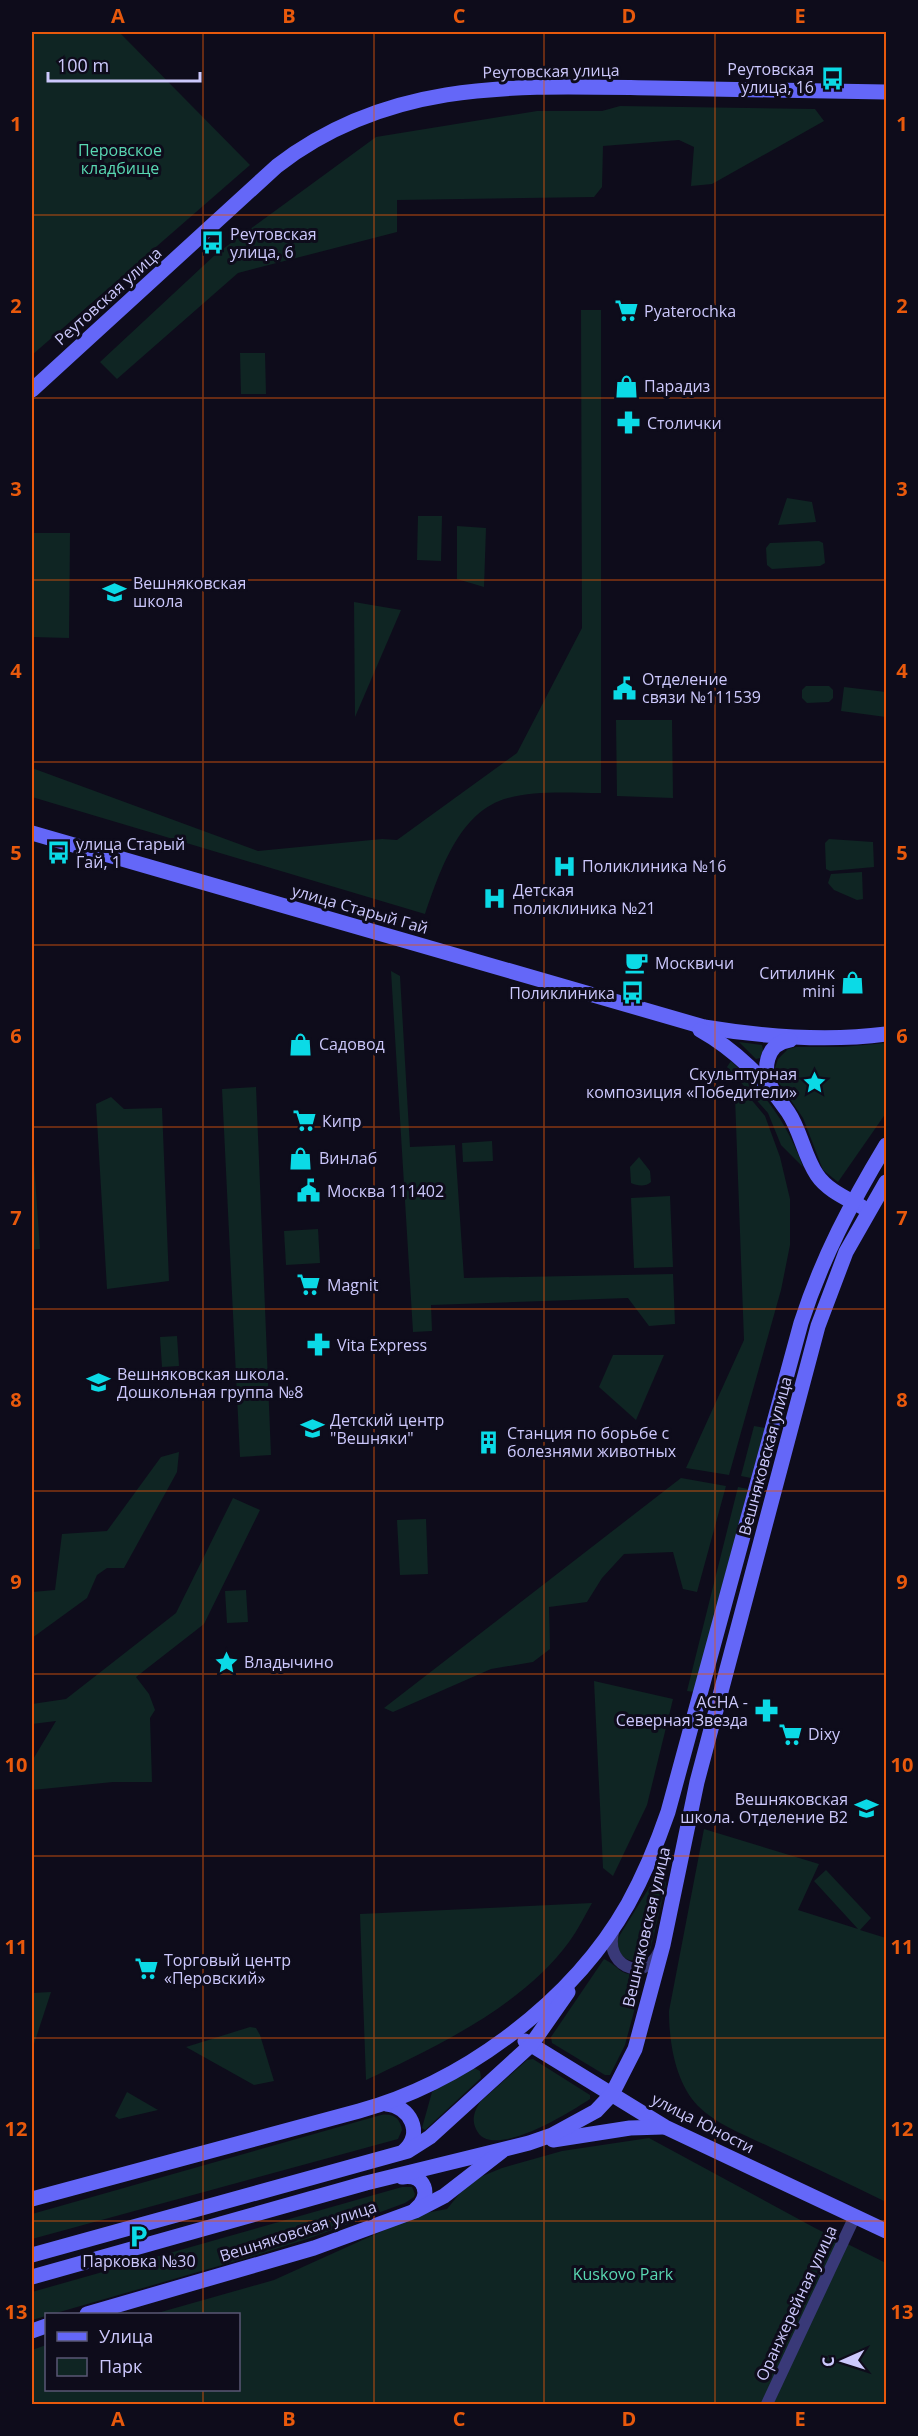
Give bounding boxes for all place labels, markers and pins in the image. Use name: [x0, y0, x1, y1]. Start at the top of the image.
place label: Реутовская улица, 16: [727, 58, 814, 98]
bus stop icon: Реутовская улица, 16: [819, 65, 845, 91]
place label: Реутовская улица, 6: [230, 223, 317, 263]
bus stop icon: Реутовская улица, 6: [199, 230, 225, 256]
supermarket icon: Pyaterochka: [613, 298, 639, 324]
place label: Pyaterochka: [644, 300, 736, 322]
shop icon: Парадиз: [613, 373, 639, 399]
place label: Парадиз: [644, 375, 710, 397]
pharmacy icon: Столички: [616, 410, 642, 436]
place label: Столички: [647, 412, 722, 434]
place label: Вешняковская школа: [133, 572, 246, 612]
school or university icon: Вешняковская школа: [102, 579, 128, 605]
place label: Отделение связи №111539: [642, 668, 761, 708]
public building icon: Отделение связи №111539: [611, 675, 637, 701]
place label: улица Старый Гай, 1: [76, 833, 185, 873]
bus stop icon: улица Старый Гай, 1: [45, 840, 71, 866]
hospital icon: Поликлиника №16: [551, 853, 577, 879]
place label: Поликлиника №16: [582, 855, 726, 877]
place label: Детская поликлиника №21: [513, 879, 656, 919]
hospital icon: Детская поликлиника №21: [482, 886, 508, 912]
cafe icon: Москвичи: [624, 950, 650, 976]
place label: Москвичи: [655, 952, 734, 974]
place label: Ситилинк mini: [759, 962, 836, 1002]
shop icon: Ситилинк mini: [840, 969, 866, 995]
bus stop icon: Поликлиника: [620, 980, 646, 1006]
place label: Поликлиника: [509, 982, 615, 1004]
shop icon: Садовод: [288, 1031, 314, 1057]
place label: Садовод: [319, 1033, 385, 1055]
place label: Скульптурная композиция «Победители»: [586, 1063, 797, 1103]
place icon: Скульптурная композиция «Победители»: [802, 1070, 828, 1096]
supermarket icon: Кипр: [291, 1108, 317, 1134]
place label: Кипр: [322, 1110, 362, 1132]
shop icon: Винлаб: [288, 1145, 314, 1171]
place label: Винлаб: [319, 1147, 377, 1169]
public building icon: Москва 111402: [296, 1178, 322, 1204]
place label: Москва 111402: [327, 1180, 444, 1202]
supermarket icon: Magnit: [296, 1272, 322, 1298]
place label: Magnit: [327, 1274, 379, 1296]
pharmacy icon: Vita Express: [306, 1332, 332, 1358]
place label: Vita Express: [337, 1334, 427, 1356]
place label: Вешняковская школа. Дошкольная группа №8: [117, 1363, 303, 1403]
school or university icon: Вешняковская школа. Дошкольная группа №8: [86, 1370, 112, 1396]
place label: Детский центр "Вешняки": [330, 1409, 444, 1449]
school or university icon: Детский центр "Вешняки": [299, 1416, 325, 1442]
place label: Станция по борьбе с болезнями животных: [507, 1422, 677, 1462]
building icon: Станция по борьбе с болезнями животных: [476, 1429, 502, 1455]
place icon: Владычино: [213, 1649, 239, 1675]
place label: Владычино: [244, 1651, 334, 1673]
place label: АСНА - Северная Звезда: [616, 1691, 748, 1731]
pharmacy icon: АСНА - Северная Звезда: [753, 1698, 779, 1724]
supermarket icon: Dixy: [777, 1721, 803, 1747]
place label: Dixy: [808, 1723, 841, 1745]
place label: Вешняковская школа. Отделение В2: [680, 1788, 848, 1828]
school or university icon: Вешняковская школа. Отделение В2: [853, 1795, 879, 1821]
place label: Торговый центр «Перовский»: [164, 1949, 291, 1989]
supermarket icon: Торговый центр «Перовский»: [133, 1956, 159, 1982]
parking icon: Парковка №30: [126, 2223, 152, 2249]
place label: Парковка №30: [82, 2250, 196, 2272]

